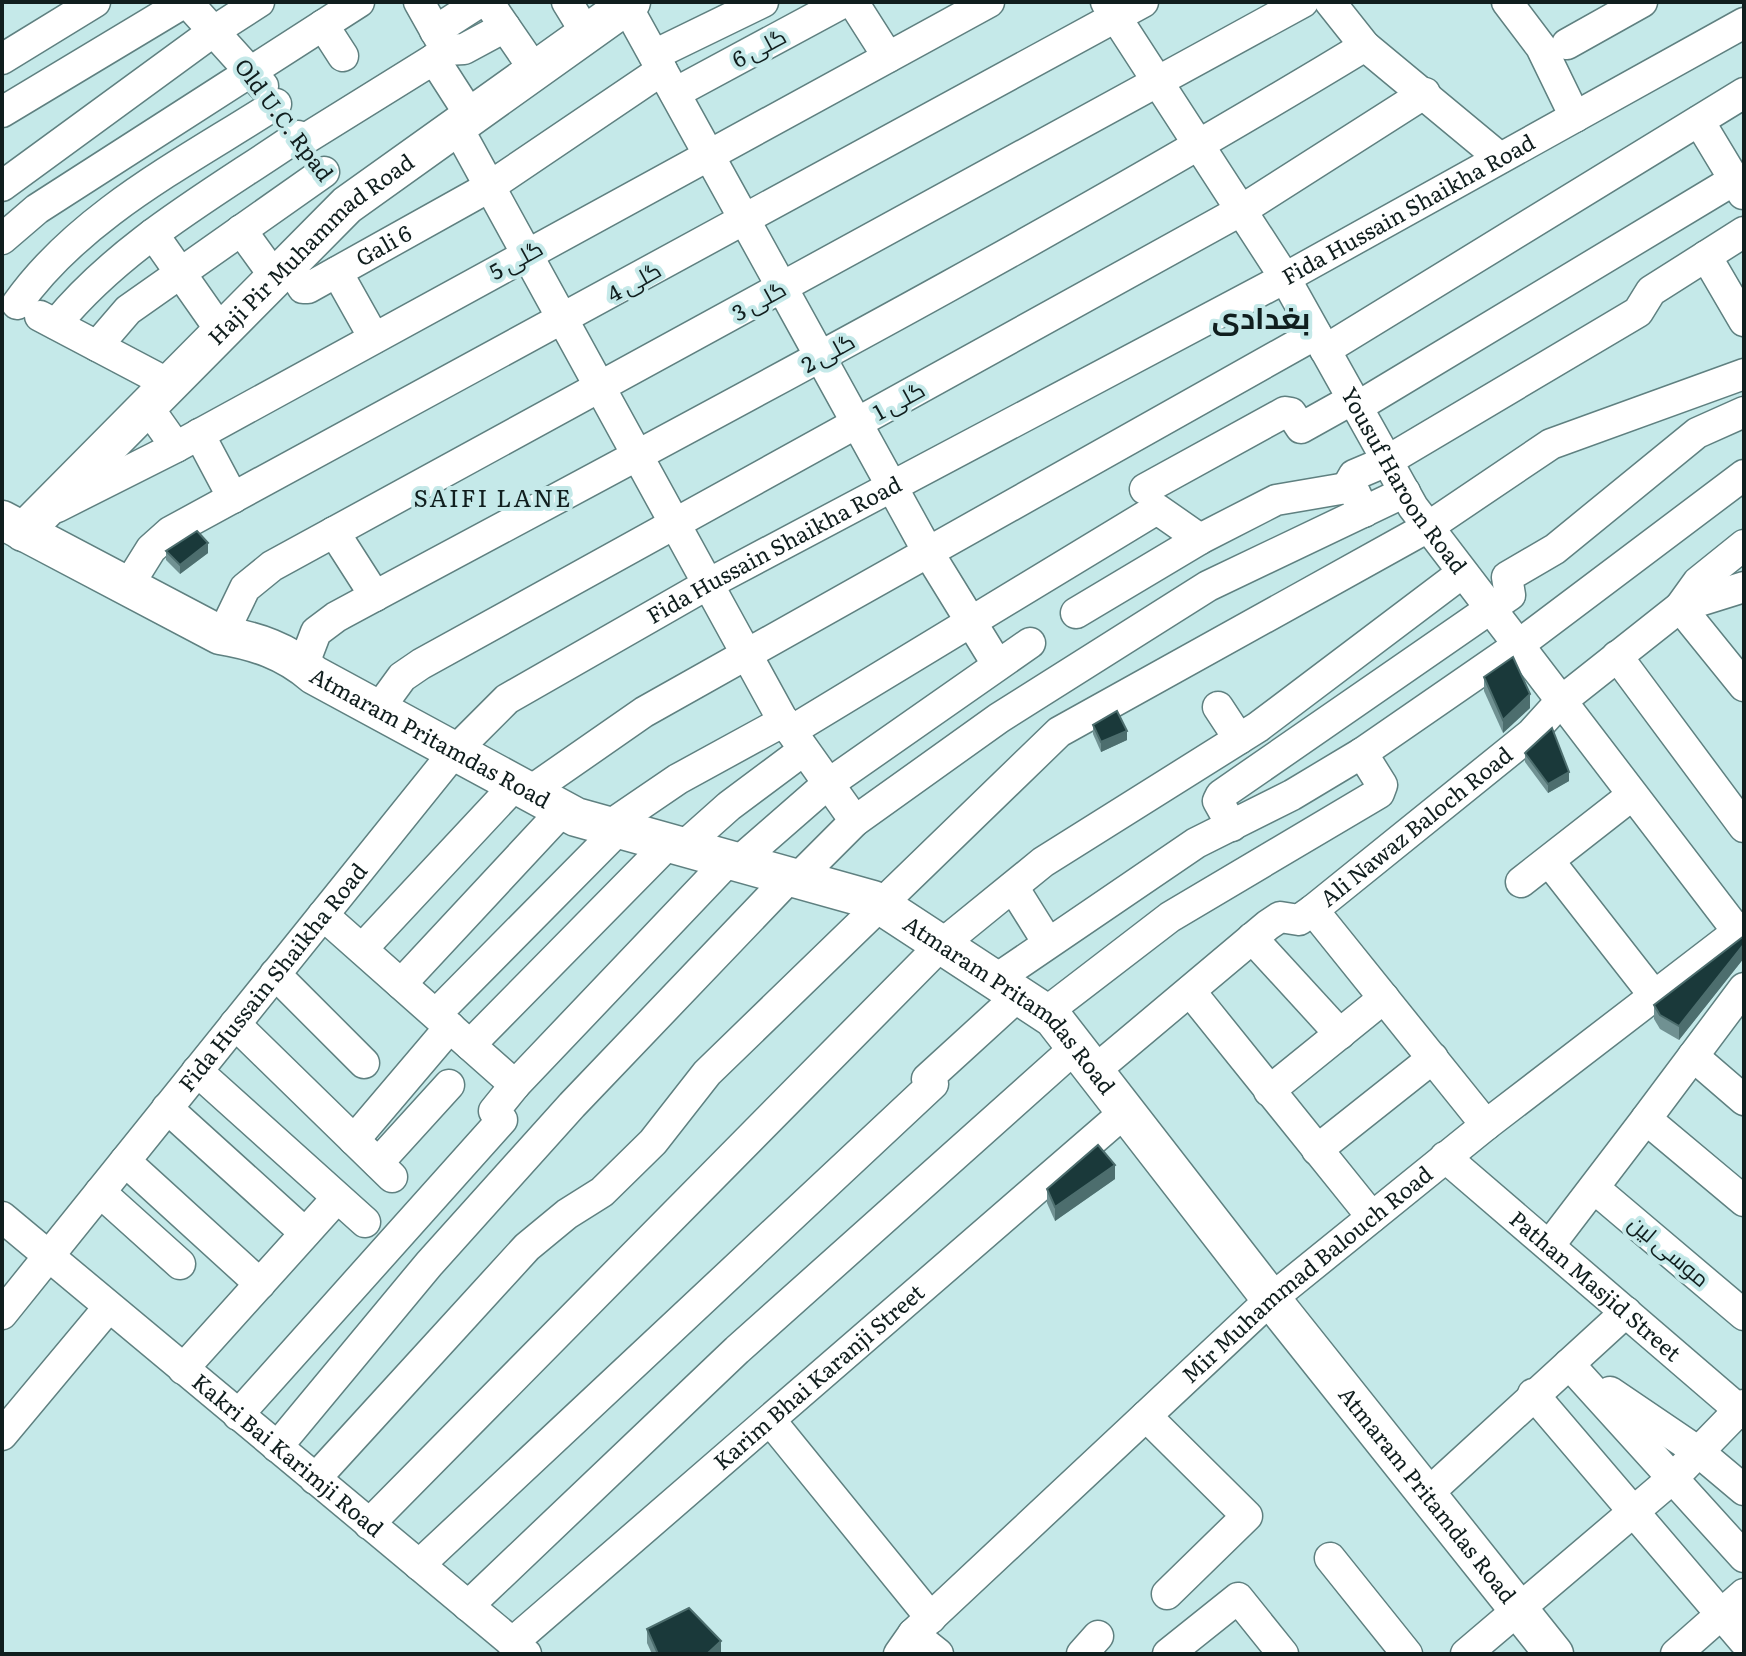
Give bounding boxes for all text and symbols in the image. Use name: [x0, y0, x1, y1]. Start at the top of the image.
street label: گلی 6: [725, 19, 791, 75]
street label: Old U.C. Rpad: [228, 51, 342, 187]
street label: Fida Hussain Shaikha Road: [1275, 124, 1540, 292]
street label: Haji Pir Muhammad Road: [199, 144, 420, 352]
street label: Gali 6: [349, 215, 417, 273]
street label: گلی 5: [483, 231, 548, 287]
street label: گلی 4: [600, 252, 666, 309]
street label: گلی 3: [725, 271, 791, 328]
district label: بغدادی: [1212, 294, 1310, 338]
street label: گلی 2: [795, 324, 860, 380]
street label: گلی 1: [866, 372, 930, 427]
street label: Yousuf Haroon Road: [1334, 380, 1476, 580]
street label: Fida Hussain Shaikha Road: [640, 467, 907, 631]
district label: SAIFI LANE: [414, 479, 572, 514]
street label: Atmaram Pritamdas Road: [305, 658, 557, 815]
street label: Ali Nawaz Baloch Road: [1312, 738, 1519, 913]
street label: Fida Hussain Shaikha Road: [169, 855, 374, 1098]
street label: Atmaram Pritamdas Road: [897, 906, 1124, 1101]
street label: Mir Muhammad Balouch Road: [1173, 1157, 1439, 1390]
street label: Pathan Masjid Street: [1503, 1202, 1689, 1368]
street label: موسی لین: [1622, 1206, 1718, 1294]
street label: Karim Bhai Karanji Street: [705, 1275, 931, 1477]
street label: Kakri Bai Karimji Road: [186, 1364, 391, 1544]
street label: Atmaram Pritamdas Road: [1332, 1379, 1525, 1610]

